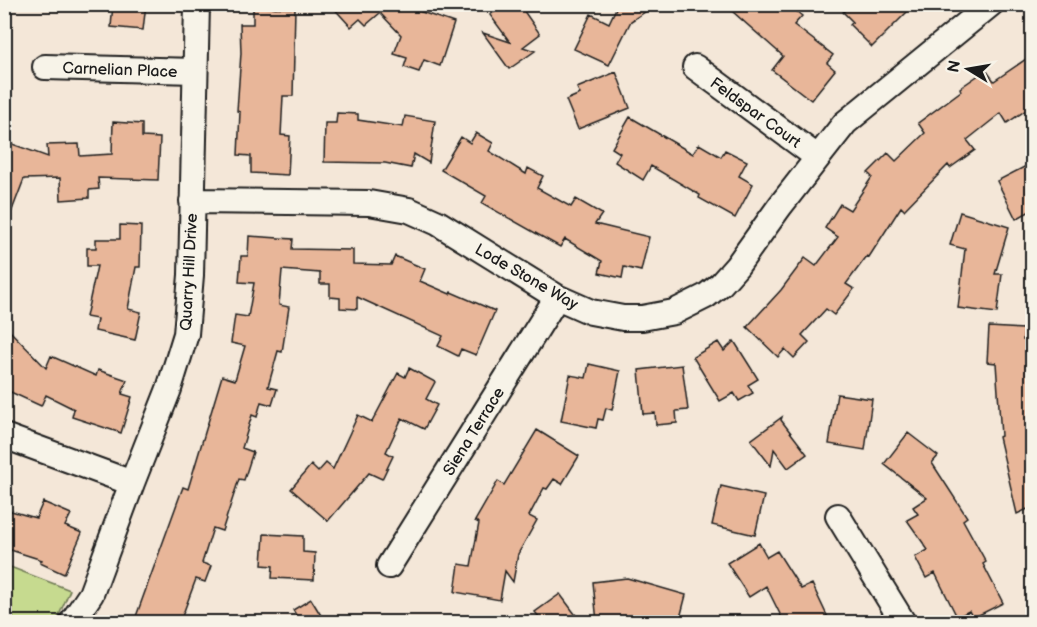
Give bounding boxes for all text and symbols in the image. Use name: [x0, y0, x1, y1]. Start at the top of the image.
north arrow: [938, 39, 998, 99]
street label: Carnelian Place: [62, 59, 178, 82]
text: N: [944, 59, 965, 74]
street label: Feldspar Court: [706, 74, 804, 153]
street label: Quarry Hill Drive: [177, 212, 202, 331]
street label: Lode Stone Way: [471, 240, 582, 315]
street label: Siena Terrace: [440, 384, 509, 479]

